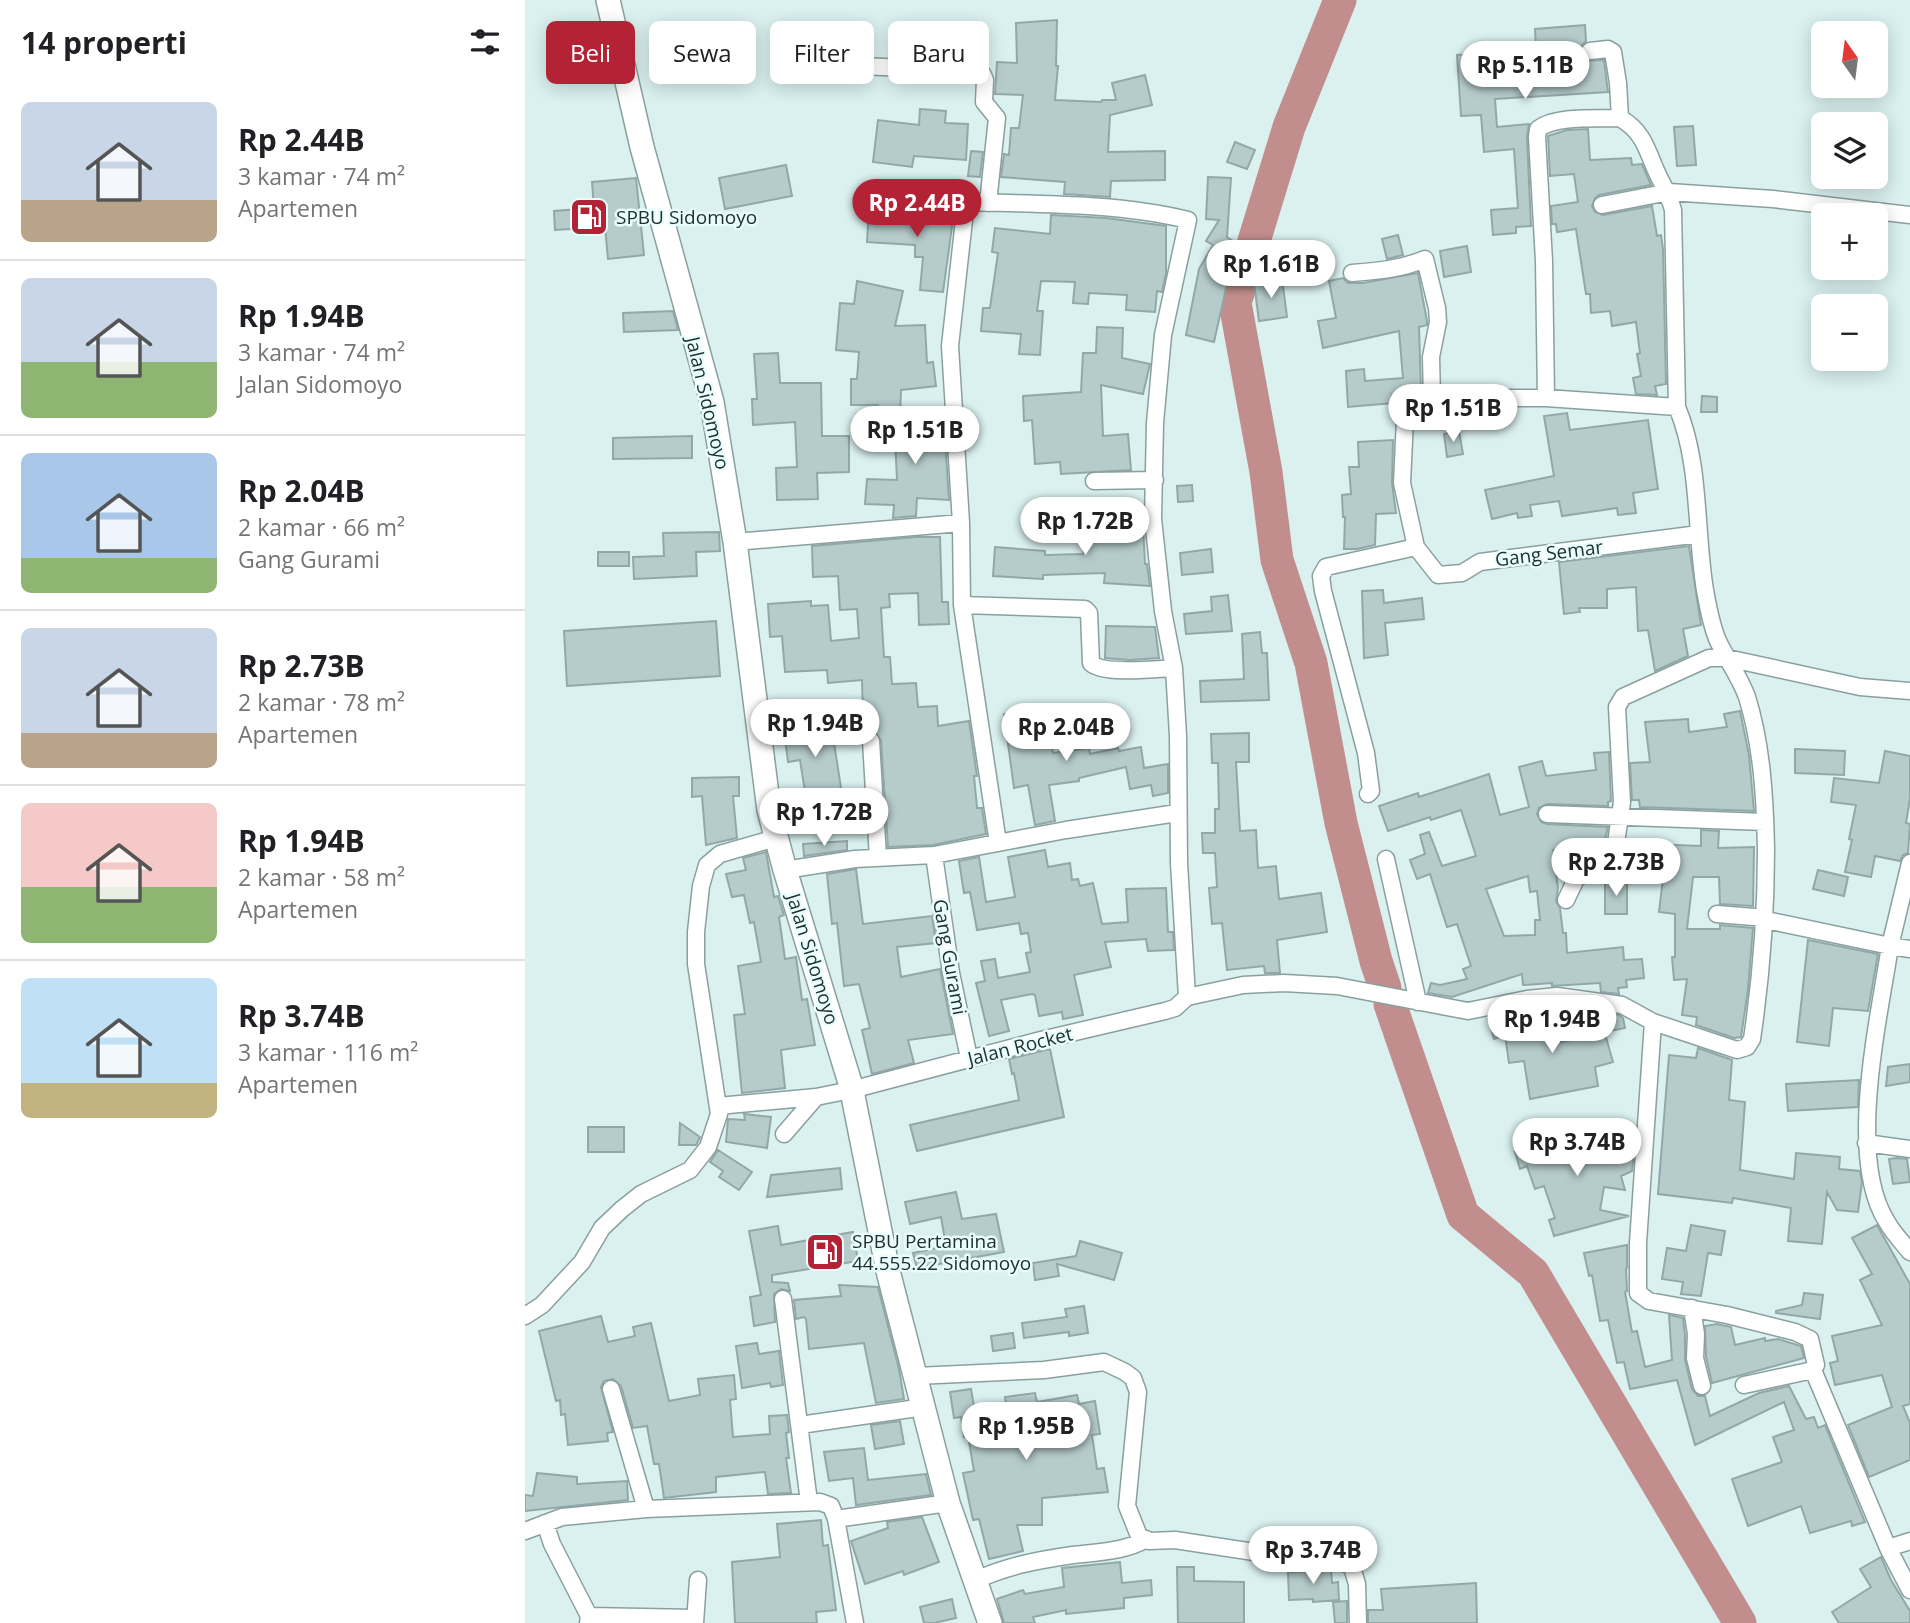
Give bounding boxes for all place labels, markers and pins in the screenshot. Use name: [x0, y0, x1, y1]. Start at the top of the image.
pin: Rp 5.11B: [1453, 42, 1597, 101]
pin: Rp 2.44B: [845, 180, 989, 239]
fuel station icon: SPBU Sidomoyo: [568, 196, 610, 238]
place label: SPBU Sidomoyo: [616, 204, 757, 230]
pin: Rp 1.61B: [1199, 240, 1343, 300]
pin: Rp 1.51B: [1381, 384, 1525, 444]
pin: Rp 1.51B: [843, 406, 987, 466]
pin: Rp 1.72B: [1013, 498, 1157, 557]
pin: Rp 1.94B: [743, 700, 887, 759]
pin: Rp 2.04B: [994, 704, 1138, 763]
pin: Rp 1.72B: [752, 788, 896, 848]
pin: Rp 2.73B: [1544, 838, 1688, 898]
pin: Rp 1.94B: [1480, 996, 1624, 1055]
pin: Rp 3.74B: [1505, 1118, 1649, 1178]
place label: SPBU Pertamina 44.555.22 Sidomoyo: [852, 1228, 1031, 1276]
fuel station icon: SPBU Pertamina 44.555.22 Sidomoyo: [804, 1231, 846, 1273]
pin: Rp 1.95B: [954, 1402, 1098, 1462]
pin: Rp 3.74B: [1241, 1526, 1385, 1586]

